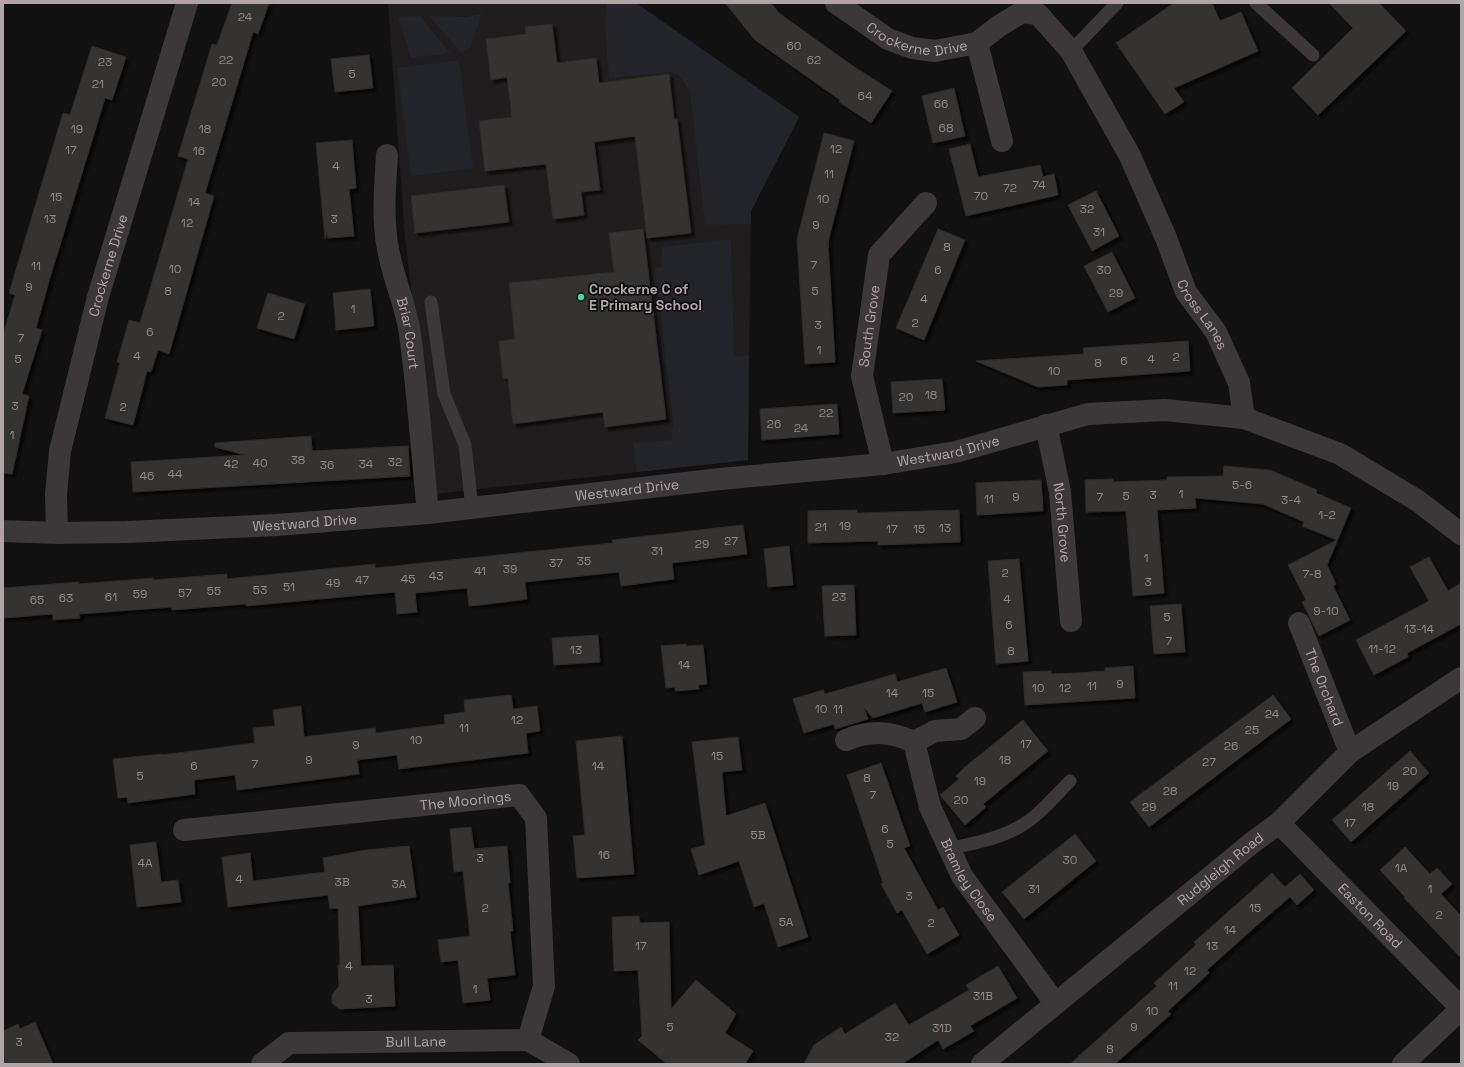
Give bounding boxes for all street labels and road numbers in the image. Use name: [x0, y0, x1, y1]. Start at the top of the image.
street label: Crockerne Drive: [863, 18, 969, 60]
street label: Crockerne Drive: [85, 212, 132, 318]
street label: Cross Lanes: [1173, 277, 1232, 352]
street label: South Grove: [854, 284, 884, 368]
street label: Briar Court: [393, 295, 423, 370]
street label: Westward Drive: [896, 431, 1002, 471]
street label: Westward Drive: [574, 475, 680, 505]
street label: North Grove: [1049, 481, 1075, 563]
street label: Westward Drive: [252, 510, 357, 535]
street label: The Orchard: [1301, 646, 1348, 729]
street label: The Moorings: [419, 787, 512, 814]
street label: Rudgleigh Road: [1173, 828, 1267, 909]
street label: Bramley Close: [937, 835, 1001, 925]
street label: Easton Road: [1334, 879, 1406, 952]
street label: Bull Lane: [385, 1032, 446, 1051]

